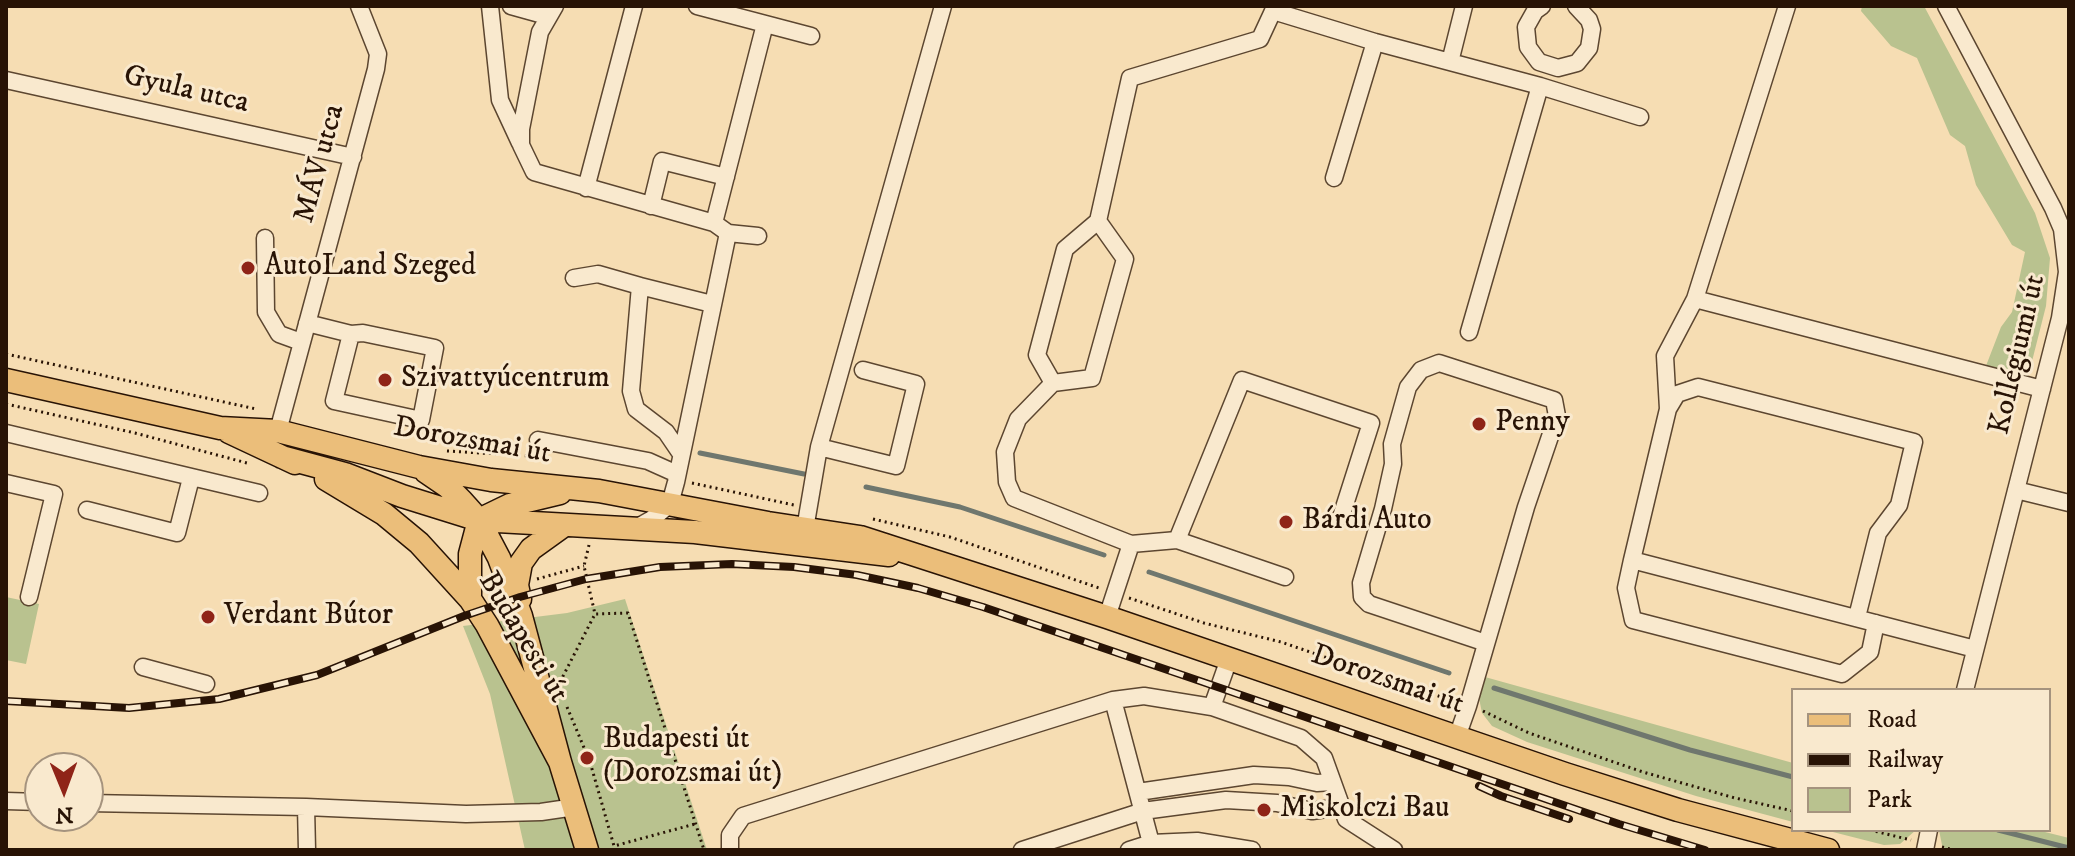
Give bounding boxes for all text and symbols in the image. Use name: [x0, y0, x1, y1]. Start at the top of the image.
street label: Gyula utca: [120, 59, 252, 123]
street label: MÁV utca: [288, 101, 354, 227]
place label: AutoLand Szeged: [264, 250, 476, 286]
marker: AutoLand Szeged: [239, 259, 257, 277]
street label: Kollégiumi út: [1983, 271, 2055, 439]
place label: Szivattyúcentrum: [401, 362, 610, 398]
marker: Szivattyúcentrum: [376, 371, 394, 389]
place label: Penny: [1495, 406, 1570, 442]
street label: Dorozsmai út: [390, 410, 554, 474]
marker: Penny: [1470, 415, 1488, 433]
place label: Bárdi Auto: [1302, 504, 1432, 540]
marker: Bárdi Auto: [1277, 513, 1295, 531]
street label: Budapesti út: [469, 566, 575, 710]
place label: Verdant Bútor: [224, 599, 393, 635]
marker: Verdant Bútor: [199, 608, 217, 626]
street label: Dorozsmai út: [1306, 638, 1468, 724]
legend: [1791, 688, 2051, 832]
text: Road: [1867, 705, 1917, 735]
place label: Budapesti út (Dorozsmai út): [603, 723, 782, 794]
text: Railway: [1867, 745, 1943, 775]
marker: Budapesti út (Dorozsmai út): [578, 749, 596, 767]
north arrow: [24, 752, 104, 832]
text: Park: [1867, 785, 1912, 815]
place label: Miskolczi Bau: [1280, 792, 1449, 828]
text: N: [55, 801, 74, 828]
marker: Miskolczi Bau: [1255, 801, 1273, 819]

